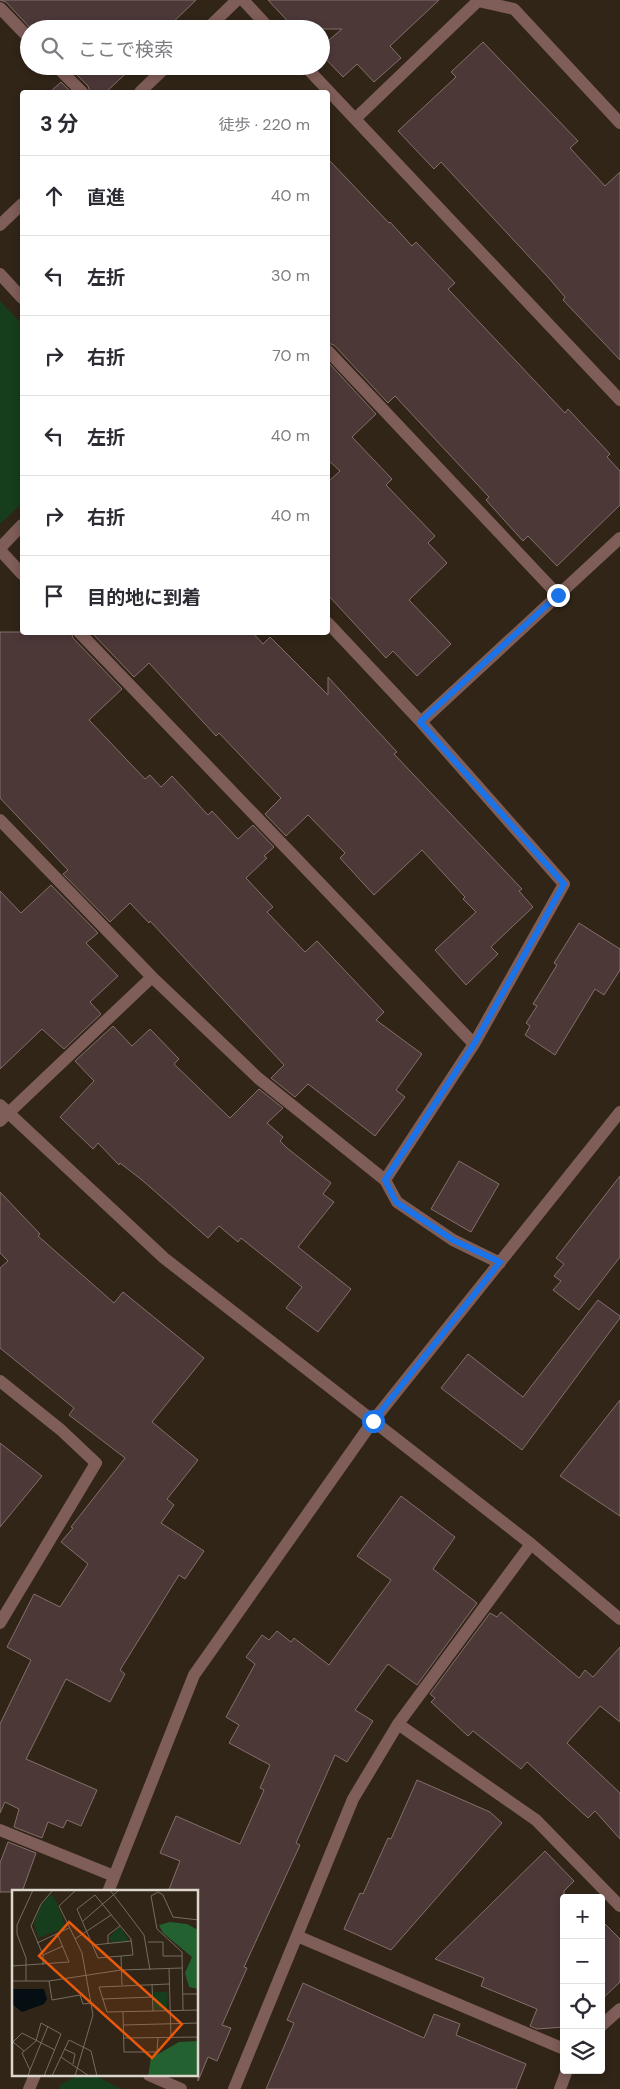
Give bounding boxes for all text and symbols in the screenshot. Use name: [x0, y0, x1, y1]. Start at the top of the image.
search box: [20, 20, 330, 75]
icon: search: [38, 34, 66, 62]
text: ここで検索: [78, 37, 173, 62]
text: 3 分: [40, 110, 79, 138]
text: 徒歩 · 220 m: [219, 114, 310, 135]
icon: ahead: [40, 182, 68, 210]
text: 直進: [87, 185, 125, 210]
text: 40 m: [271, 185, 310, 206]
icon: left: [40, 262, 68, 290]
text: 左折: [87, 265, 125, 290]
text: 30 m: [271, 265, 310, 286]
icon: right: [40, 342, 68, 370]
text: 右折: [87, 345, 125, 370]
text: 70 m: [272, 345, 310, 366]
icon: left: [40, 422, 68, 450]
text: 左折: [87, 425, 125, 450]
text: 40 m: [271, 425, 310, 446]
icon: right: [40, 502, 68, 530]
text: 右折: [87, 505, 125, 530]
text: 40 m: [271, 505, 310, 526]
icon: arrive: [40, 582, 68, 610]
route end: [547, 584, 570, 607]
text: 目的地に到着: [87, 585, 201, 610]
route start: [362, 1410, 385, 1433]
inset map: [12, 1890, 199, 2076]
map controls: [560, 1894, 605, 2074]
button: +: [560, 1894, 605, 1939]
button: −: [560, 1939, 605, 1984]
button: locate: [560, 1984, 605, 2029]
button: layers: [560, 2029, 605, 2074]

